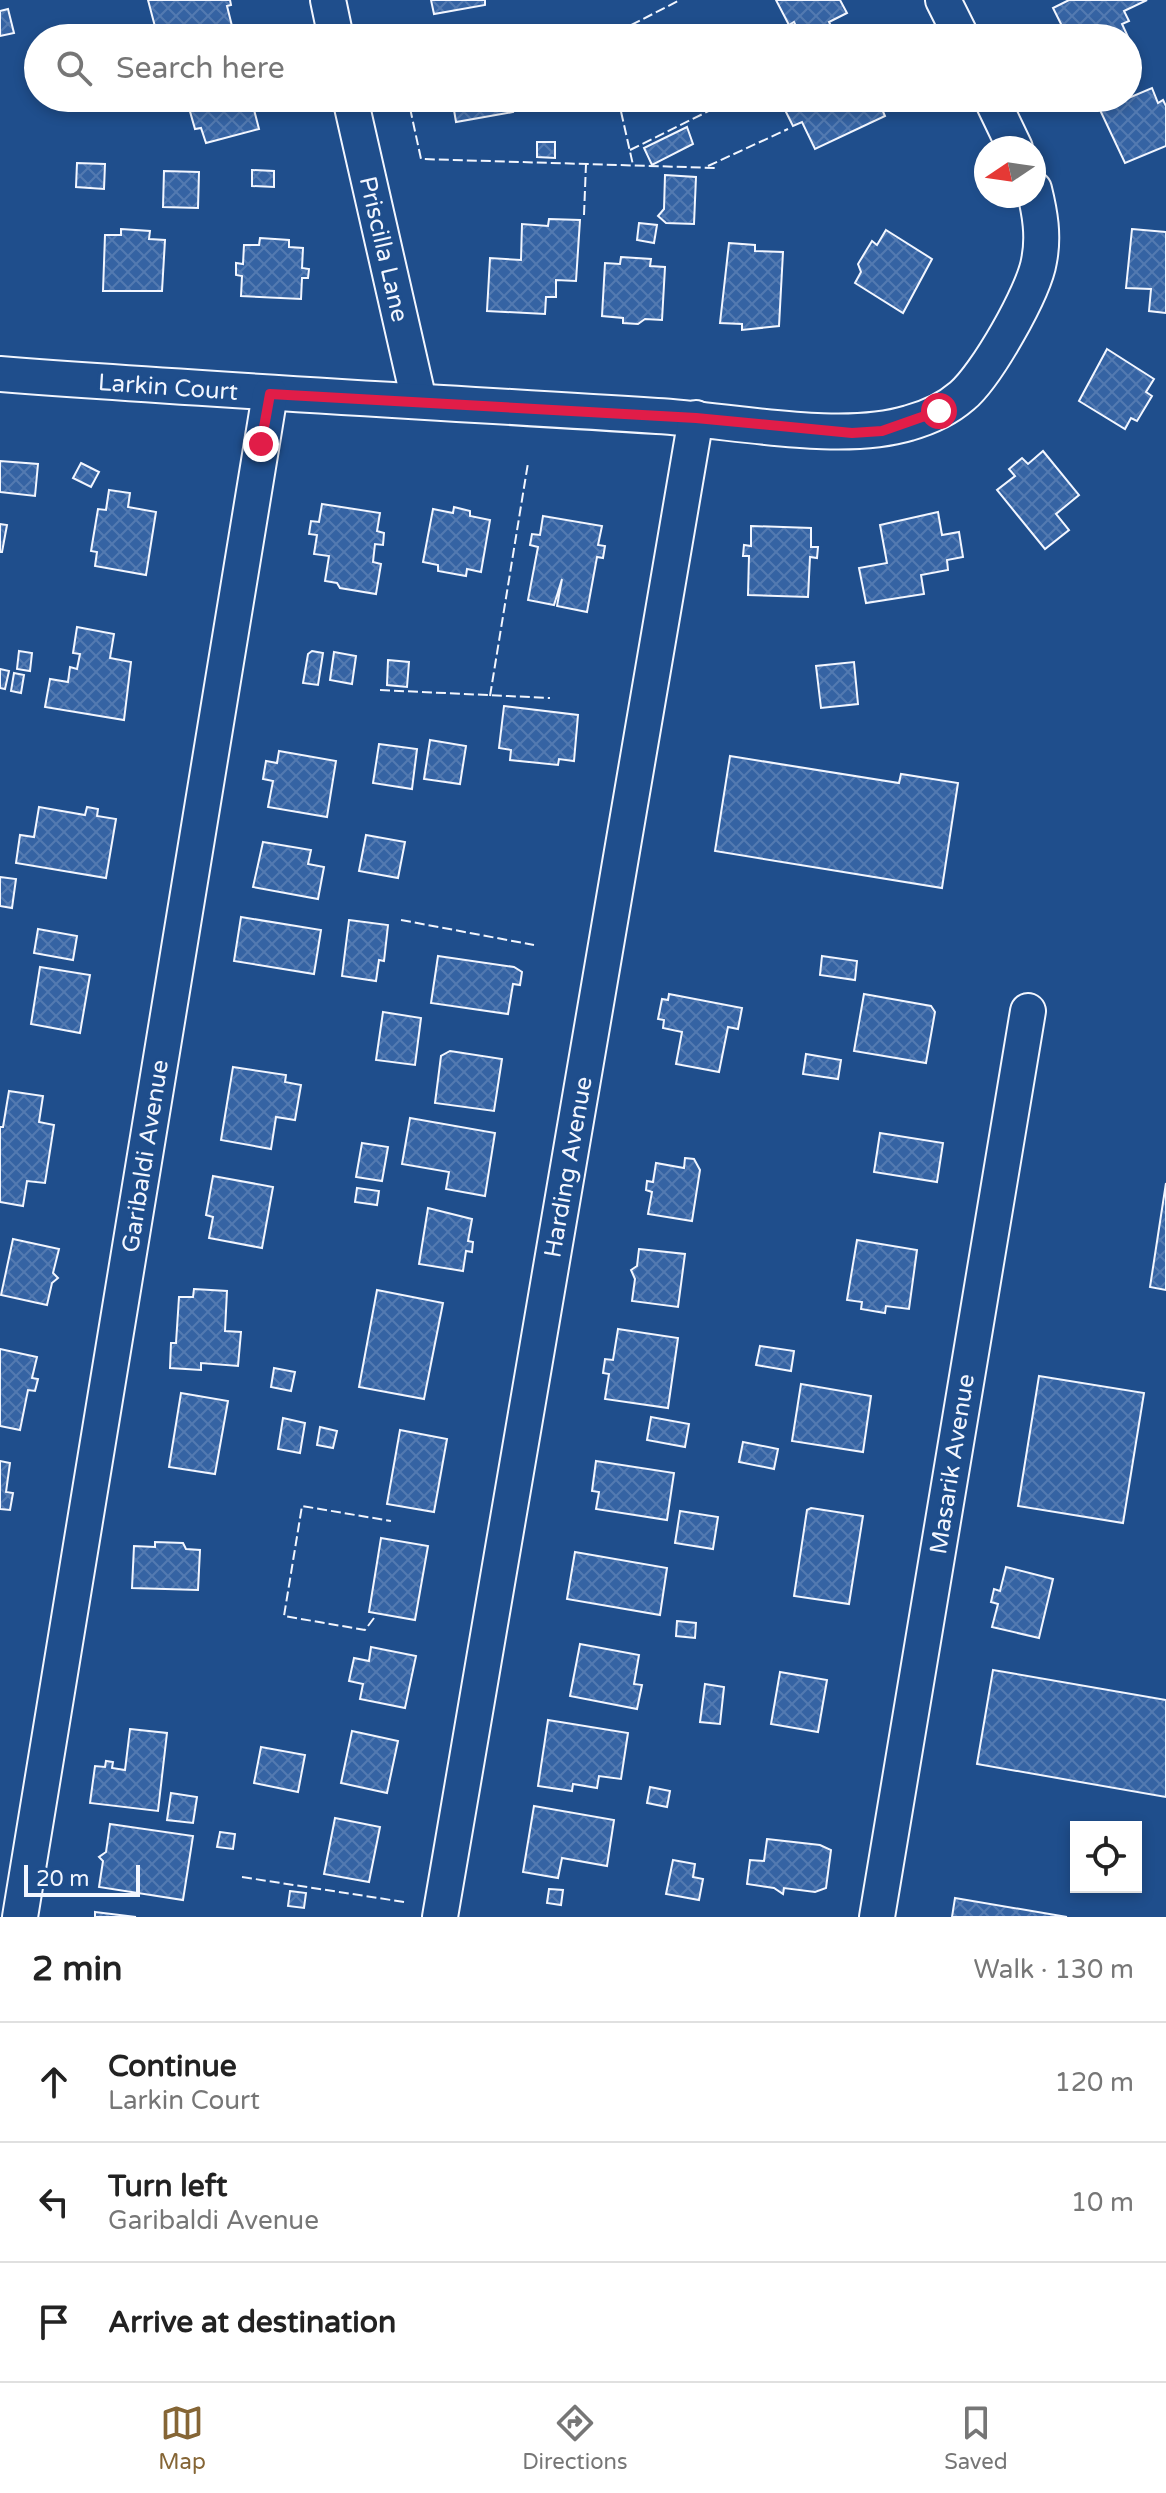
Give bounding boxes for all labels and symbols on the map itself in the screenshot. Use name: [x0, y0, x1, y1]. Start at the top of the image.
north arrow: [974, 136, 1046, 208]
street label: Priscilla Lane: [353, 173, 414, 325]
street label: Larkin Court: [97, 368, 239, 407]
route start: [921, 393, 957, 429]
route end: [243, 426, 279, 462]
street label: Garibaldi Avenue: [116, 1058, 175, 1254]
street label: Harding Avenue: [538, 1074, 599, 1260]
street label: Masarik Avenue: [924, 1372, 981, 1556]
scale bar: [24, 1861, 140, 1897]

